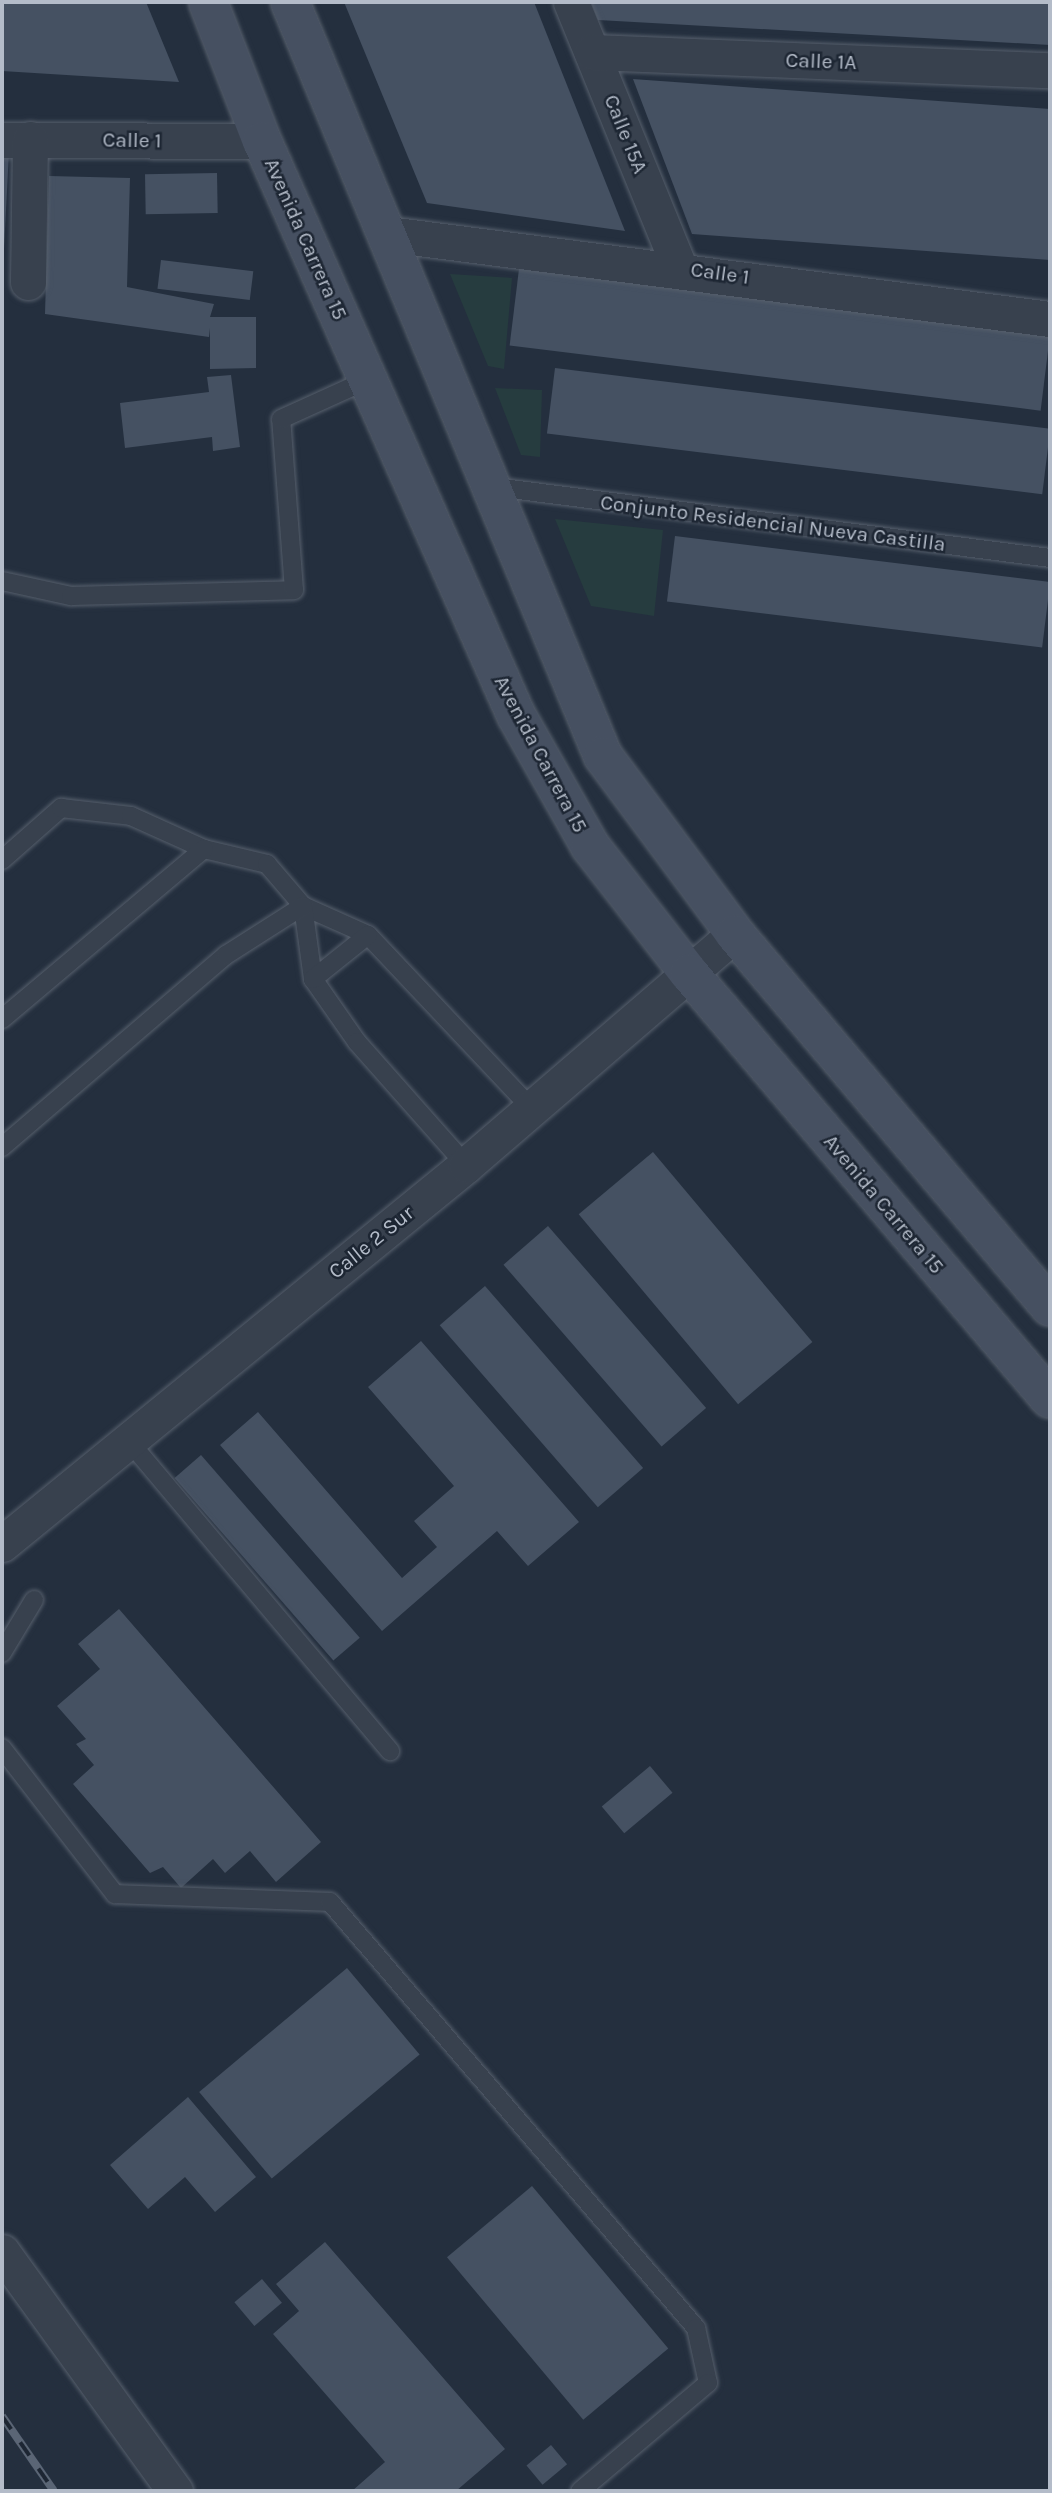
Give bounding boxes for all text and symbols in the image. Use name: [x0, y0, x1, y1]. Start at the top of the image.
street label: Calle 1A: [785, 47, 857, 75]
street label: Calle 15A: [599, 91, 653, 177]
street label: Calle 1: [102, 127, 162, 153]
street label: Avenida Carrera 15: [259, 154, 353, 324]
street label: Calle 1: [689, 256, 751, 290]
street label: Conjunto Residencial Nueva Castilla: [599, 489, 947, 557]
street label: Avenida Carrera 15: [489, 671, 593, 837]
street label: Avenida Carrera 15: [818, 1129, 950, 1279]
street label: Calle 2 Sur: [323, 1200, 419, 1284]

